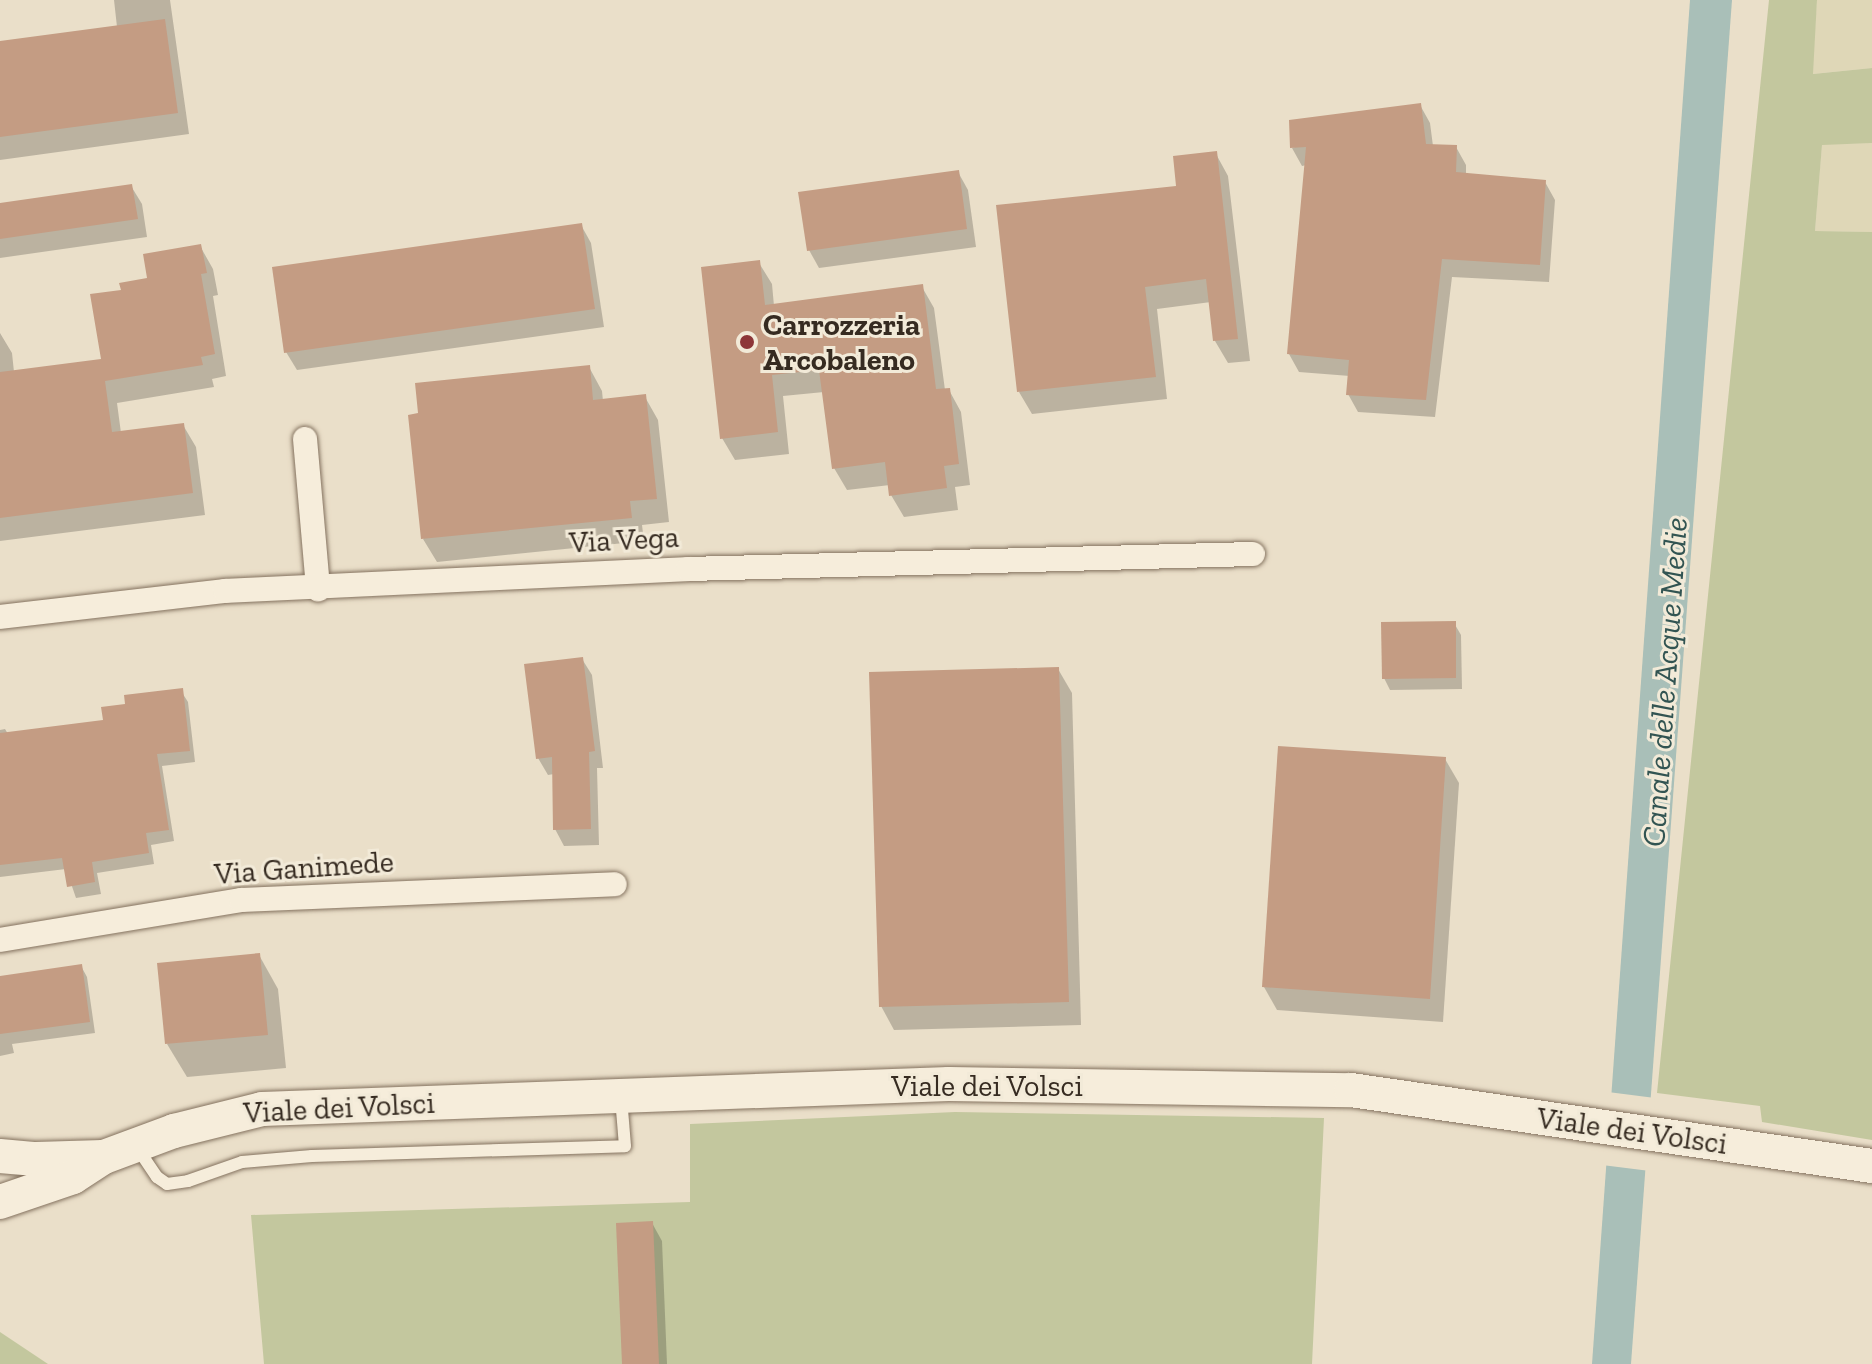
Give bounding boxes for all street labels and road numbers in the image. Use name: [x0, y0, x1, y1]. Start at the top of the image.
street label: Via Vega: [568, 519, 680, 561]
street label: Via Ganimede: [213, 844, 395, 892]
street label: Viale dei Volsci: [891, 1068, 1083, 1104]
street label: Viale dei Volsci: [242, 1085, 436, 1131]
street label: Viale dei Volsci: [1534, 1100, 1730, 1162]

